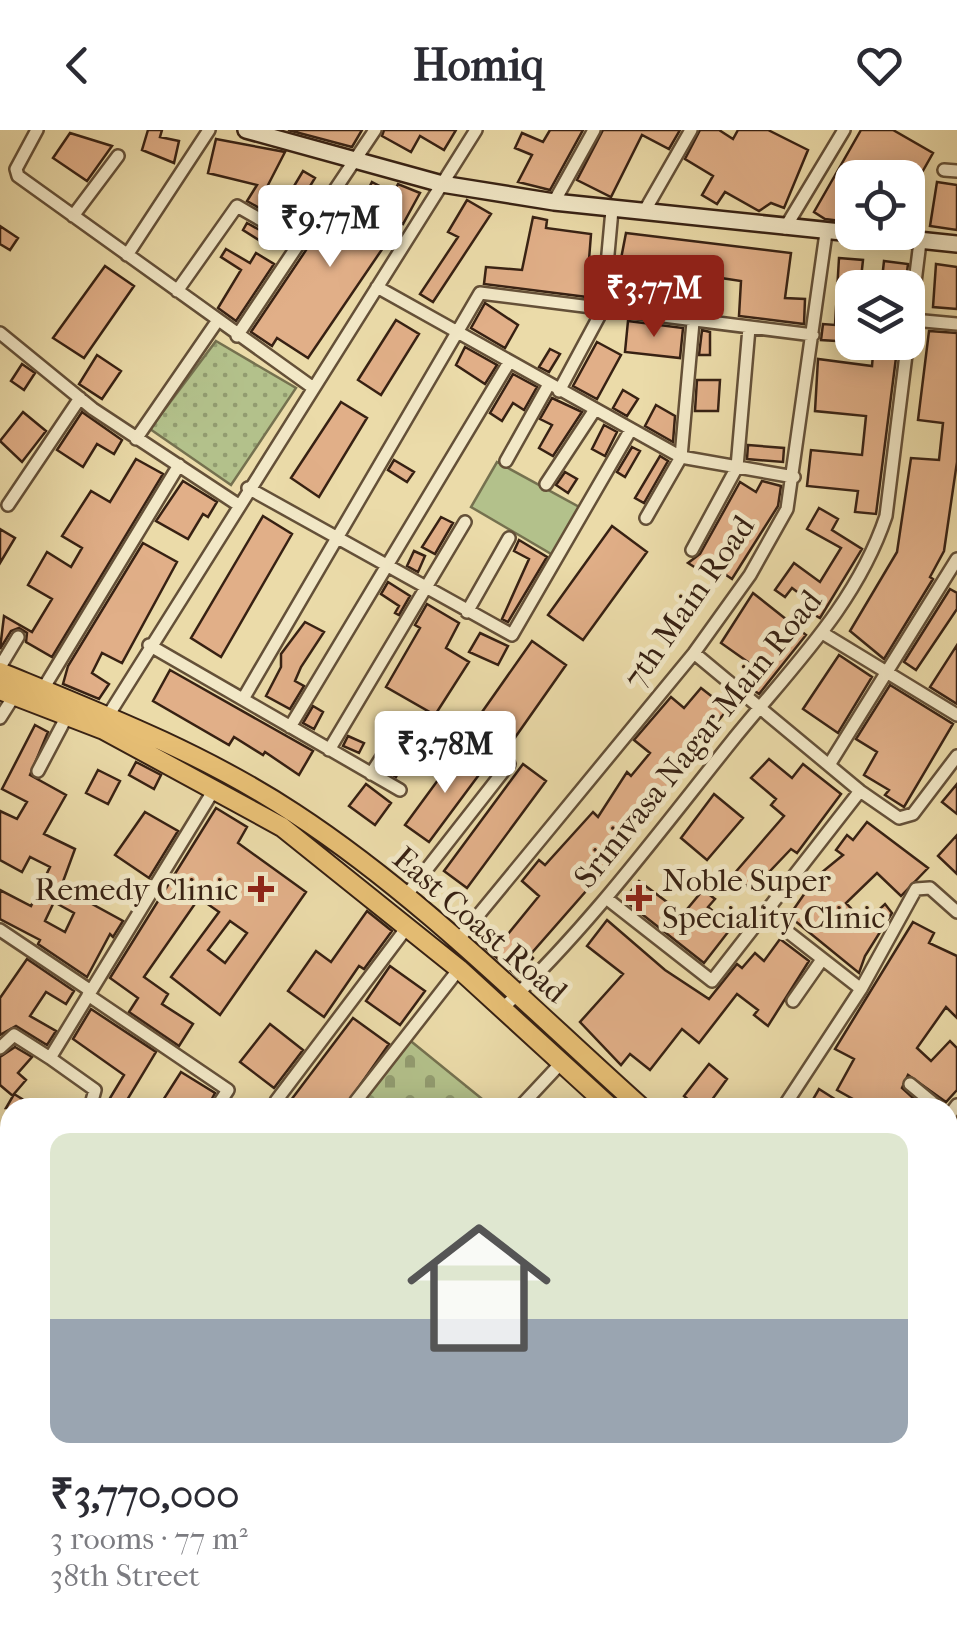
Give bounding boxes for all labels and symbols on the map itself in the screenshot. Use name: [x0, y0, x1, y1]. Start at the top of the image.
pin: ₹9.77M: [249, 185, 411, 270]
pin: ₹3.77M: [573, 255, 735, 340]
street label: 7th Main Road: [616, 508, 762, 695]
street label: Srinivasa Nagar Main Road: [567, 582, 830, 895]
pin: ₹3.78M: [364, 711, 526, 796]
street label: East Coast Road: [385, 839, 575, 1011]
place label: Noble Super Speciality Clinic: [662, 862, 885, 936]
place label: Remedy Clinic: [34, 871, 238, 908]
marker: Remedy Clinic: [248, 876, 274, 902]
marker: Noble Super Speciality Clinic: [626, 885, 652, 911]

